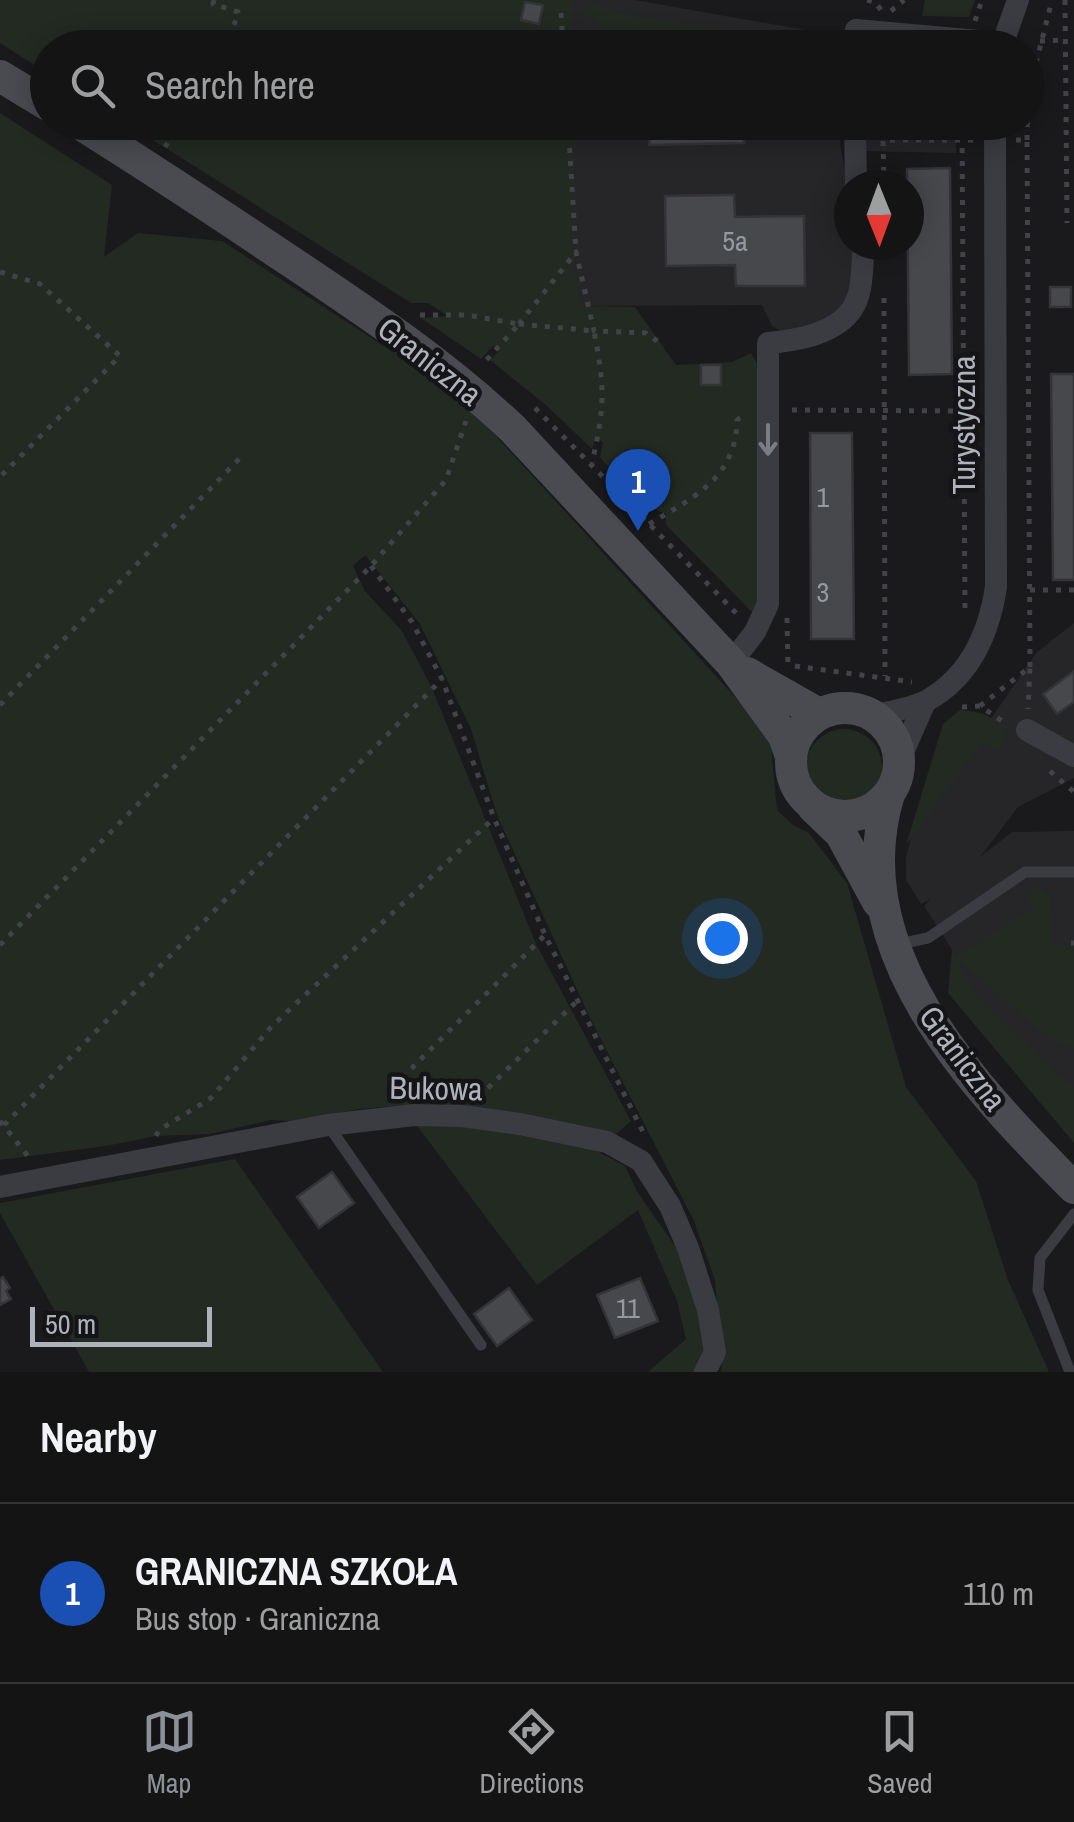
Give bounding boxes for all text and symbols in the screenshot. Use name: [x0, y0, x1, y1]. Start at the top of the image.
search box: [30, 30, 1044, 140]
icon: search: [65, 58, 120, 113]
text: Search here: [145, 60, 315, 111]
north arrow: [834, 170, 924, 260]
house number: 5a: [722, 222, 748, 260]
street label: Graniczna: [369, 307, 491, 415]
street label: Turystyczna: [942, 355, 985, 495]
one-way arrow: [758, 424, 778, 456]
pin: 1: [606, 448, 670, 531]
house number: 1: [817, 478, 830, 516]
house number: 3: [817, 573, 829, 611]
your location: [697, 913, 748, 964]
street label: Graniczna: [909, 997, 1017, 1120]
street label: Bukowa: [389, 1066, 483, 1110]
house number: 11: [616, 1289, 640, 1327]
scale bar: [30, 1302, 212, 1346]
text: 50 m: [45, 1305, 96, 1343]
text: Nearby: [40, 1409, 157, 1465]
text: GRANICZNA SZKOŁA: [135, 1546, 458, 1597]
text: 1: [65, 1572, 80, 1615]
text: 110 m: [963, 1572, 1034, 1615]
text: Bus stop · Graniczna: [135, 1597, 380, 1640]
tab: Map: [142, 1704, 197, 1802]
tab: Directions: [480, 1704, 584, 1802]
tab: Saved: [867, 1704, 932, 1802]

